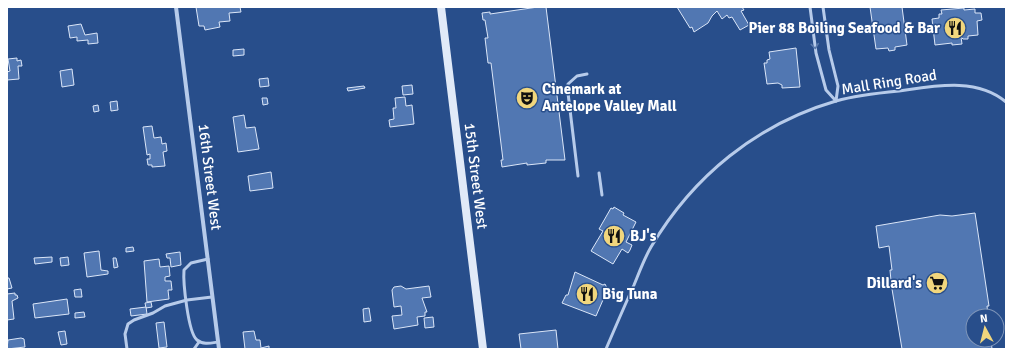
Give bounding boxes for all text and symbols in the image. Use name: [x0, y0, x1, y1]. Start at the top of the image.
restaurant icon: Pier 88 Boiling Seafood & Bar: [942, 15, 968, 41]
place label: Pier 88 Boiling Seafood & Bar: [749, 19, 940, 37]
one-way arrow: [810, 43, 819, 49]
street label: Mall Ring Road: [840, 66, 938, 98]
place label: Cinemark at Antelope Valley Mall: [542, 80, 677, 115]
theatre icon: Cinemark at Antelope Valley Mall: [514, 85, 540, 111]
street label: 15th Street West: [461, 122, 491, 230]
street label: 16th Street West: [195, 123, 225, 231]
restaurant icon: BJ's: [601, 223, 627, 249]
place label: BJ's: [630, 227, 657, 245]
supermarket icon: Dillard's: [924, 270, 950, 296]
place label: Dillard's: [867, 274, 922, 292]
restaurant icon: Big Tuna: [574, 281, 600, 307]
place label: Big Tuna: [602, 285, 658, 303]
north arrow: [965, 308, 1005, 348]
text: N: [979, 312, 988, 325]

